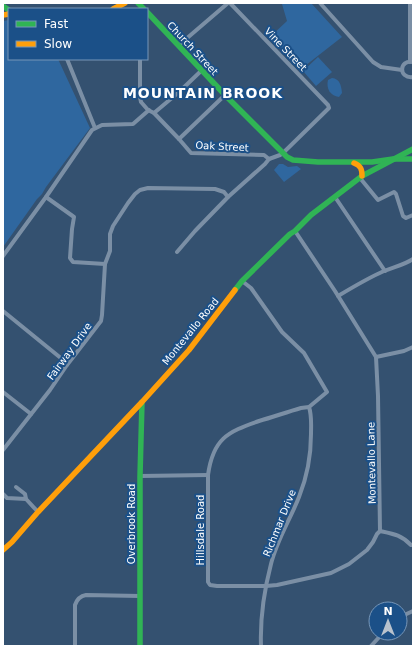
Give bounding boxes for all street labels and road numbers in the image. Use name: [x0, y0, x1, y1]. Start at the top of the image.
street label: Church Street: [165, 19, 220, 77]
street label: Vine Street: [262, 26, 309, 73]
street label: Oak Street: [195, 140, 249, 153]
street label: Montevallo Road: [160, 296, 221, 367]
street label: Fairway Drive: [45, 321, 94, 382]
street label: Montevallo Lane: [365, 422, 378, 504]
street label: Overbrook Road: [126, 484, 137, 564]
street label: Richmar Drive: [261, 488, 298, 558]
street label: Hillsdale Road: [195, 495, 206, 565]

